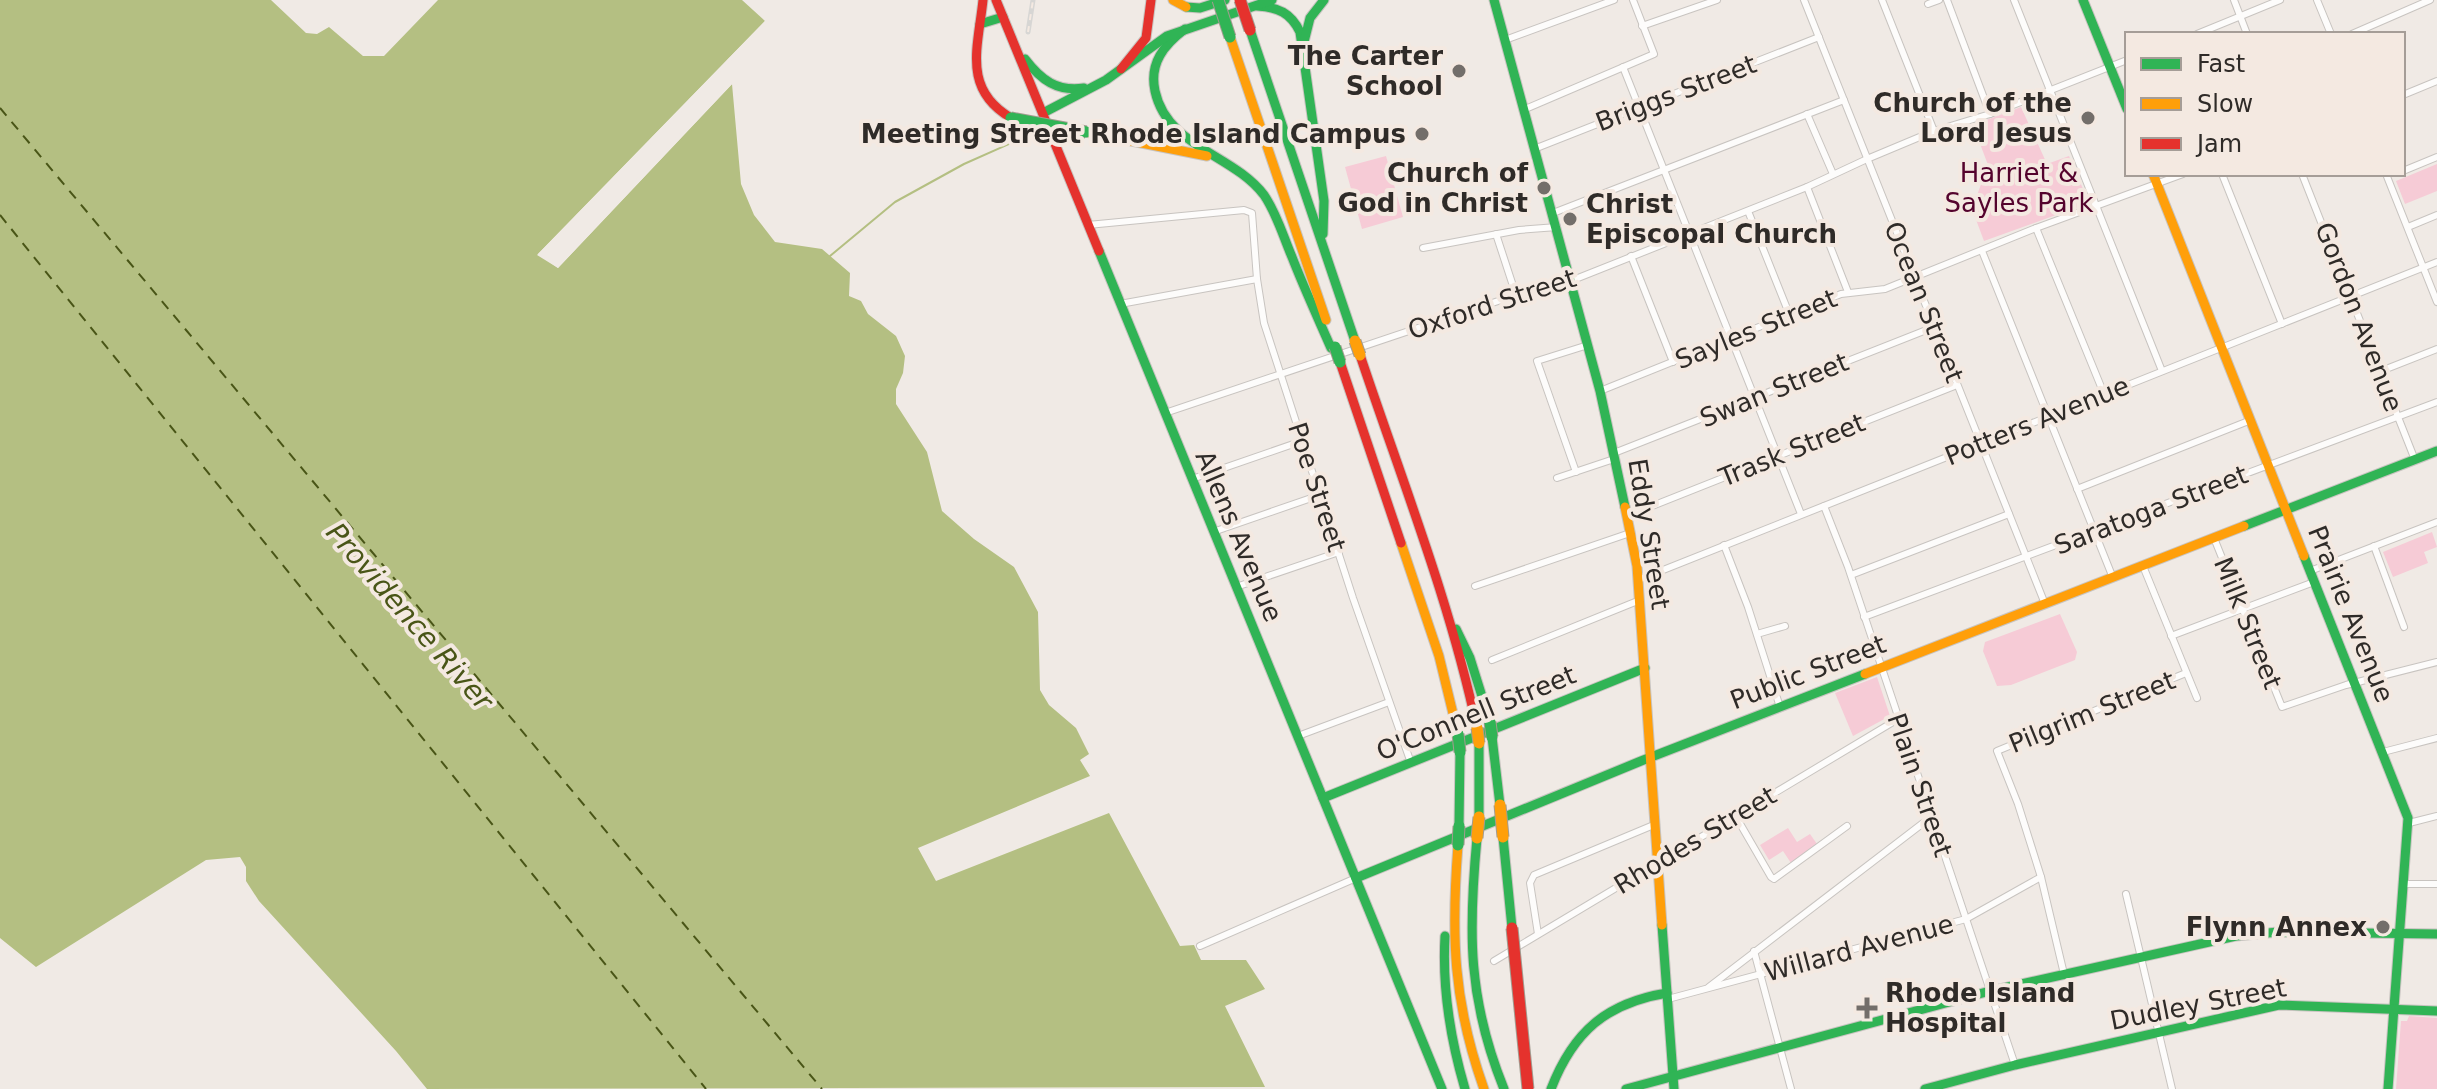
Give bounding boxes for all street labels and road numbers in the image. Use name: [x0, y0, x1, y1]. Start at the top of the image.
street label: Briggs Street: [1591, 49, 1761, 137]
street label: Ocean Street: [1878, 217, 1970, 387]
street label: Gordon Avenue: [2309, 218, 2409, 416]
street label: Oxford Street: [1404, 263, 1580, 345]
street label: Sayles Street: [1671, 283, 1841, 375]
street label: Swan Street: [1695, 347, 1853, 433]
street label: Potters Avenue: [1940, 370, 2134, 472]
street label: Trask Street: [1714, 407, 1869, 493]
street label: Poe Street: [1282, 419, 1352, 555]
street label: Allens Avenue: [1189, 446, 1289, 626]
street label: Eddy Street: [1622, 457, 1676, 611]
street label: Saratoga Street: [2050, 459, 2252, 561]
street label: Prairie Avenue: [2302, 521, 2400, 707]
street label: Milk Street: [2208, 553, 2288, 693]
street label: Public Street: [1726, 629, 1890, 715]
street label: O'Connell Street: [1372, 659, 1580, 767]
street label: Pilgrim Street: [2005, 665, 2179, 759]
street label: Plain Street: [1881, 709, 1959, 861]
street label: Rhodes Street: [1609, 780, 1781, 900]
street label: Willard Avenue: [1761, 908, 1957, 988]
street label: Dudley Street: [2107, 972, 2289, 1036]

